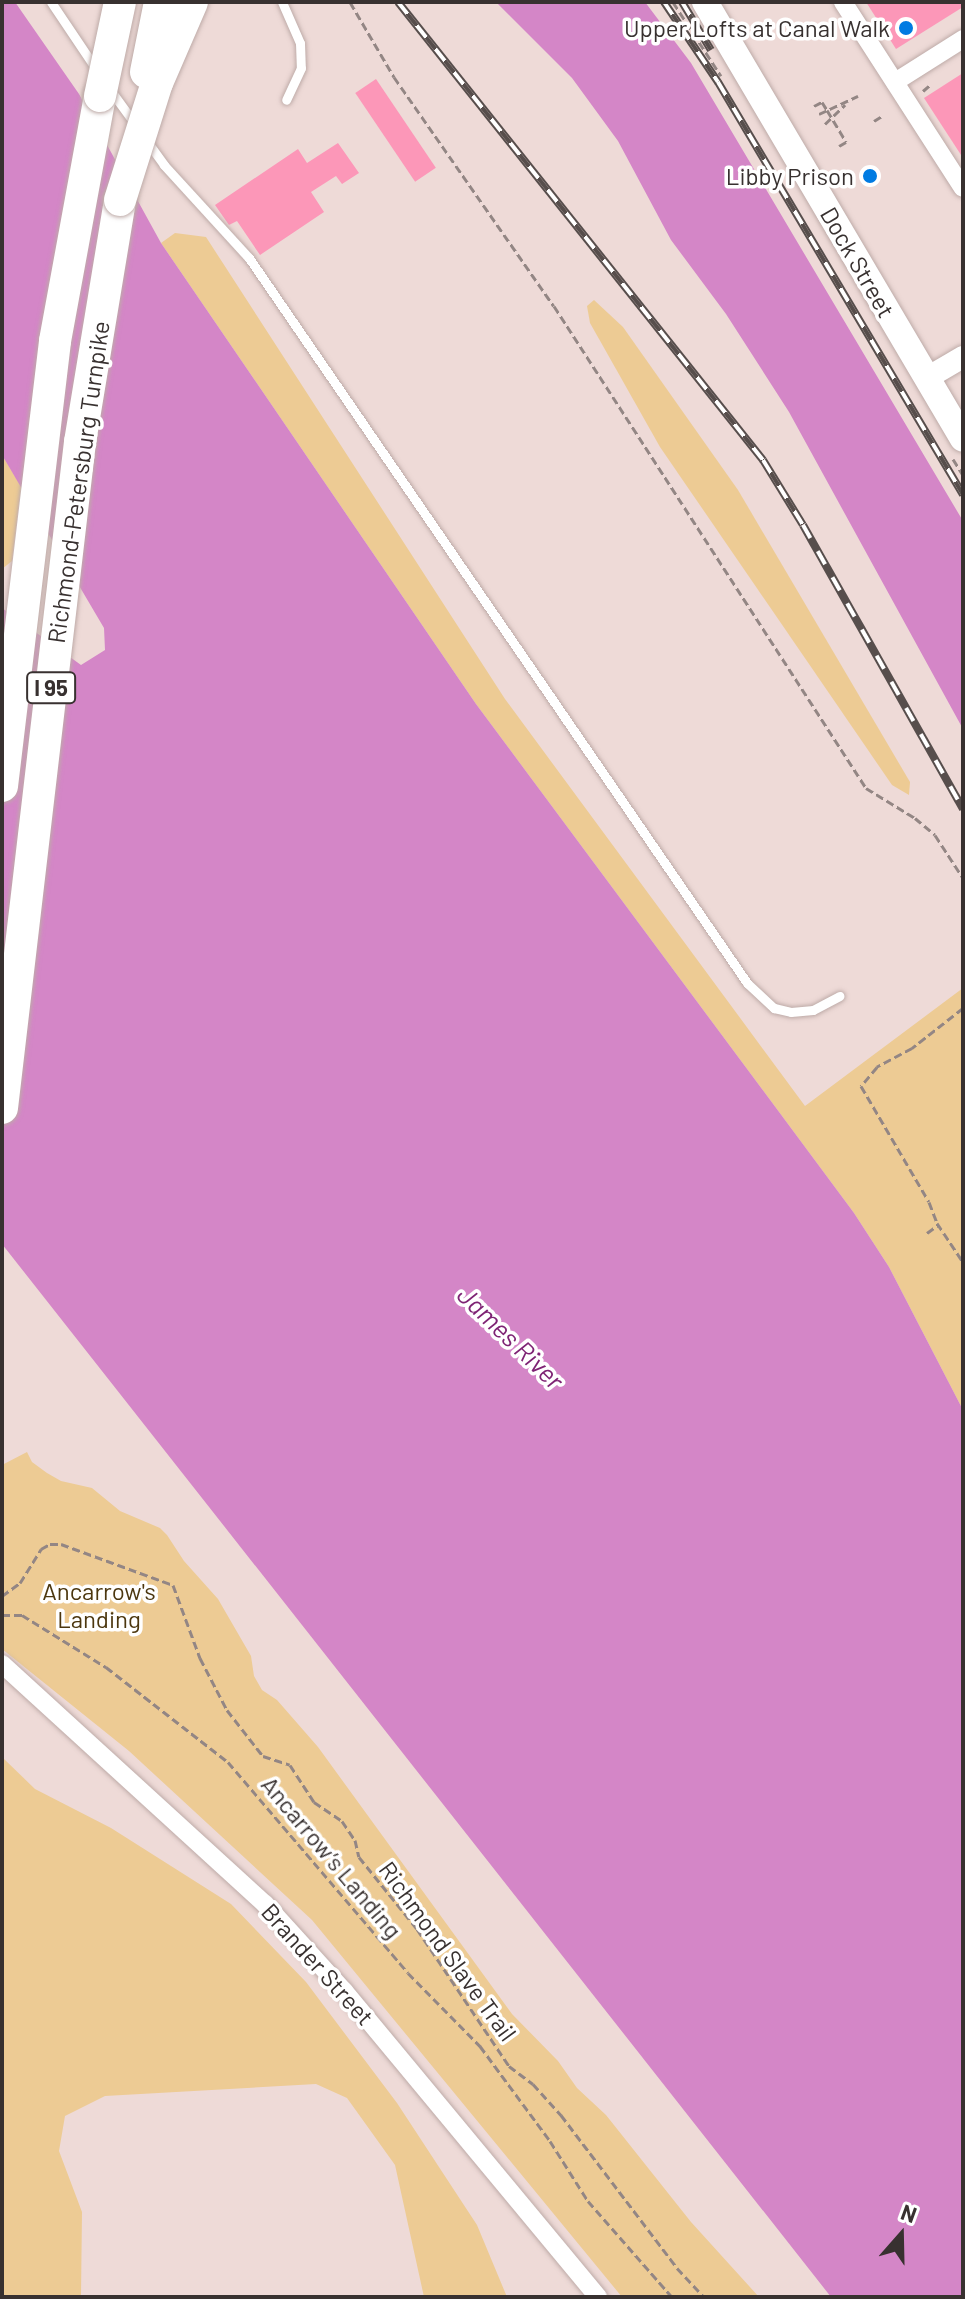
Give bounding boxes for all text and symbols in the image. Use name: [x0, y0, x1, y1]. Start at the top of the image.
place label: Upper Lofts at Canal Walk: [624, 14, 890, 42]
marker: Upper Lofts at Canal Walk: [897, 19, 915, 37]
place label: Libby Prison: [726, 162, 854, 190]
marker: Libby Prison: [861, 167, 879, 185]
street label: Dock Street: [815, 202, 901, 322]
street label: Richmond-Petersburg Turnpike: [41, 319, 115, 645]
road number: I 95: [25, 670, 77, 706]
water label: James River: [451, 1279, 571, 1395]
park label: Ancarrow's Landing: [42, 1577, 156, 1633]
street label: Ancarrow’s Landing: [256, 1770, 408, 1944]
street label: Richmond Slave Trail: [373, 1856, 523, 2046]
street label: Brander Street: [256, 1897, 380, 2031]
north arrow: [861, 2195, 941, 2275]
text: N: [898, 2198, 921, 2227]

